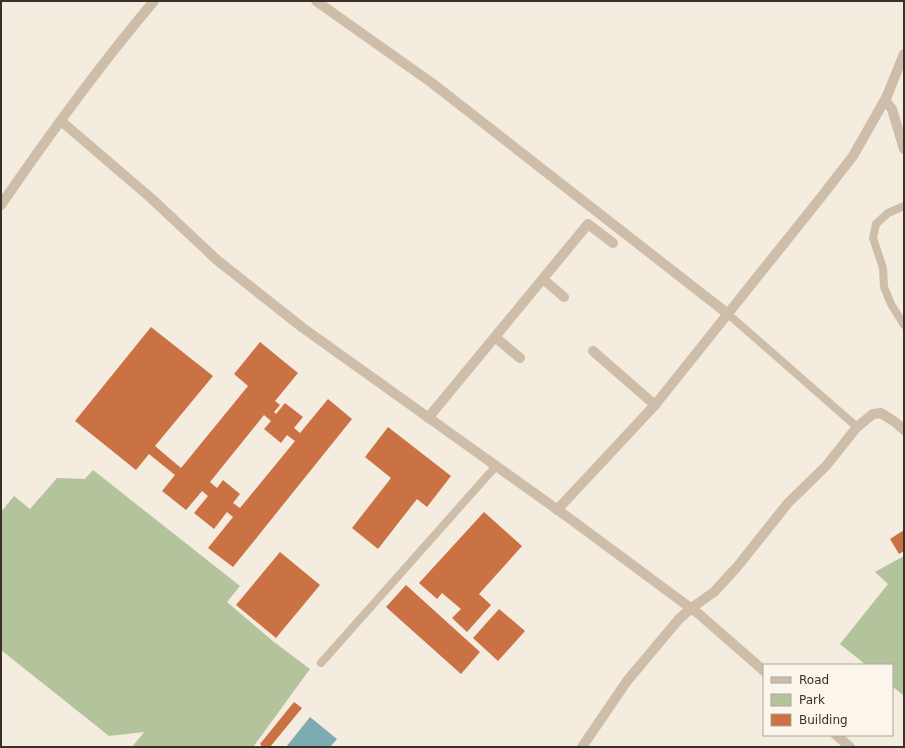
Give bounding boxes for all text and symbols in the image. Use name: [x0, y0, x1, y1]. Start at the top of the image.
legend: [763, 664, 893, 736]
text: Road: [799, 673, 829, 687]
text: Park: [799, 693, 825, 707]
text: Building: [799, 713, 848, 727]

